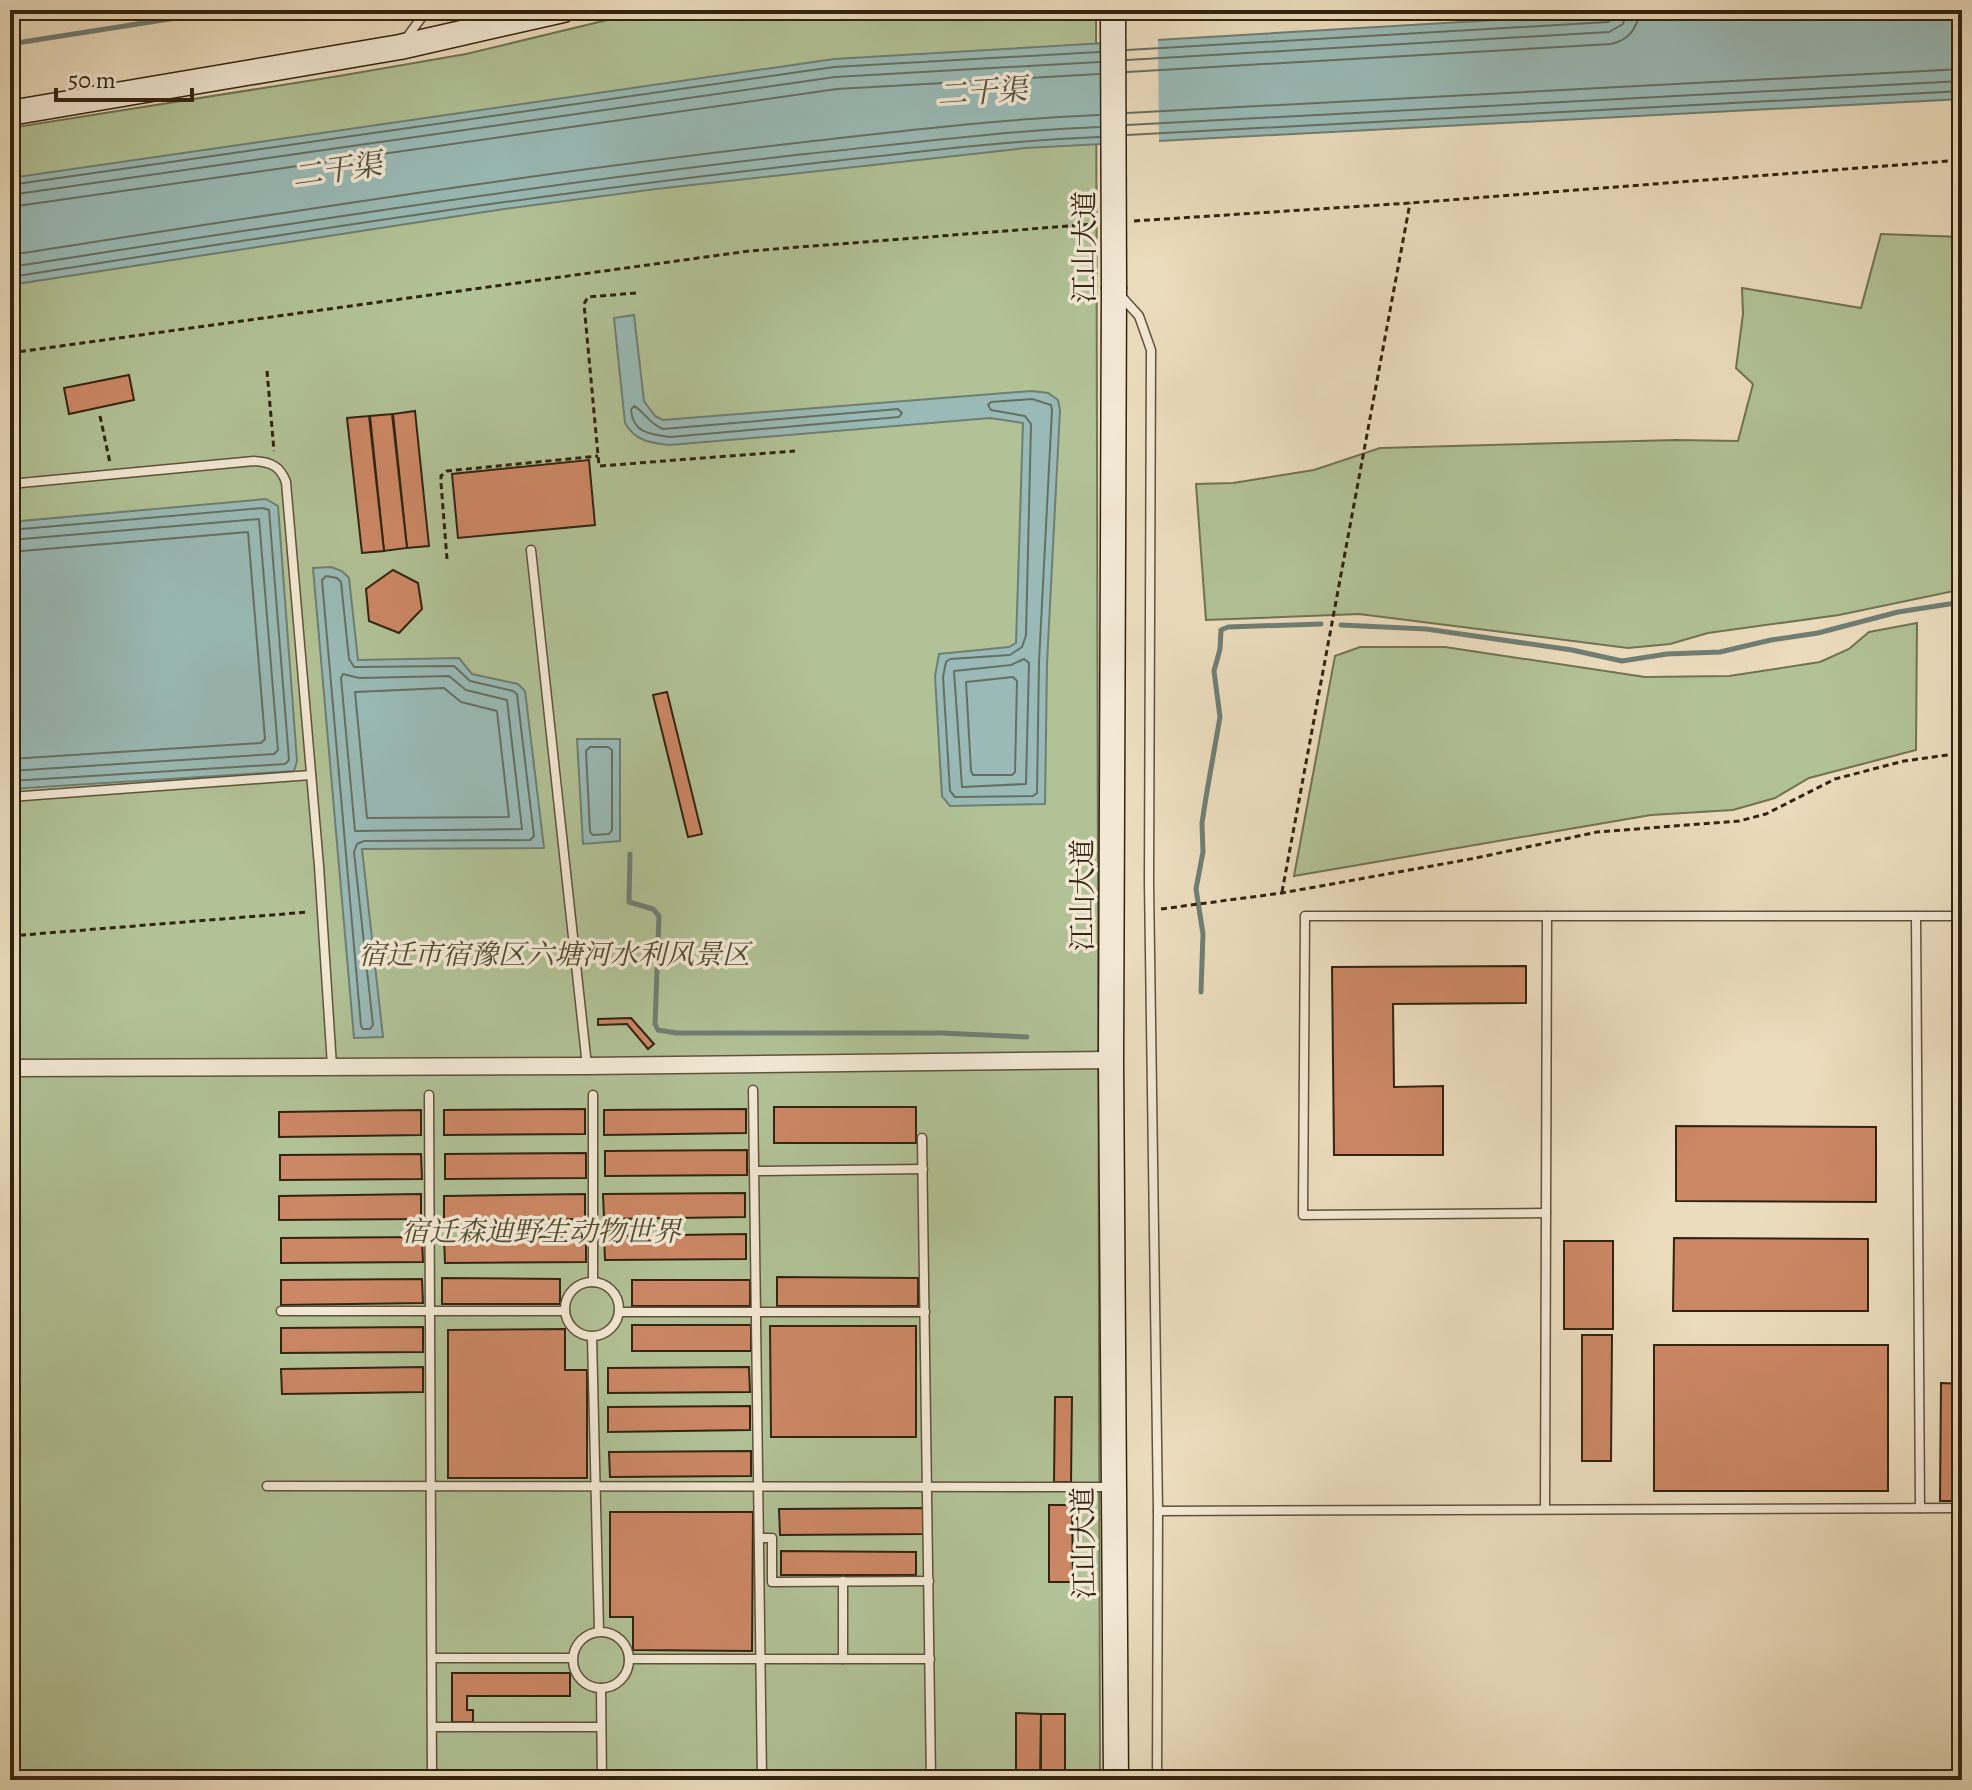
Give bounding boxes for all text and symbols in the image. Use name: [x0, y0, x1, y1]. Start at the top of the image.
scale bar: [56, 52, 192, 102]
text: 50 m: [68, 64, 116, 96]
water label: 二干渠: [936, 69, 1032, 115]
water label: 二干渠: [290, 143, 388, 196]
street label: 江山大道: [1066, 191, 1104, 303]
street label: 江山大道: [1064, 839, 1102, 951]
park label: 宿迁市宿豫区六塘河水利风景区: [358, 936, 753, 974]
park label: 宿迁森迪野生动物世界: [401, 1213, 683, 1251]
street label: 江山大道: [1064, 1487, 1104, 1599]

